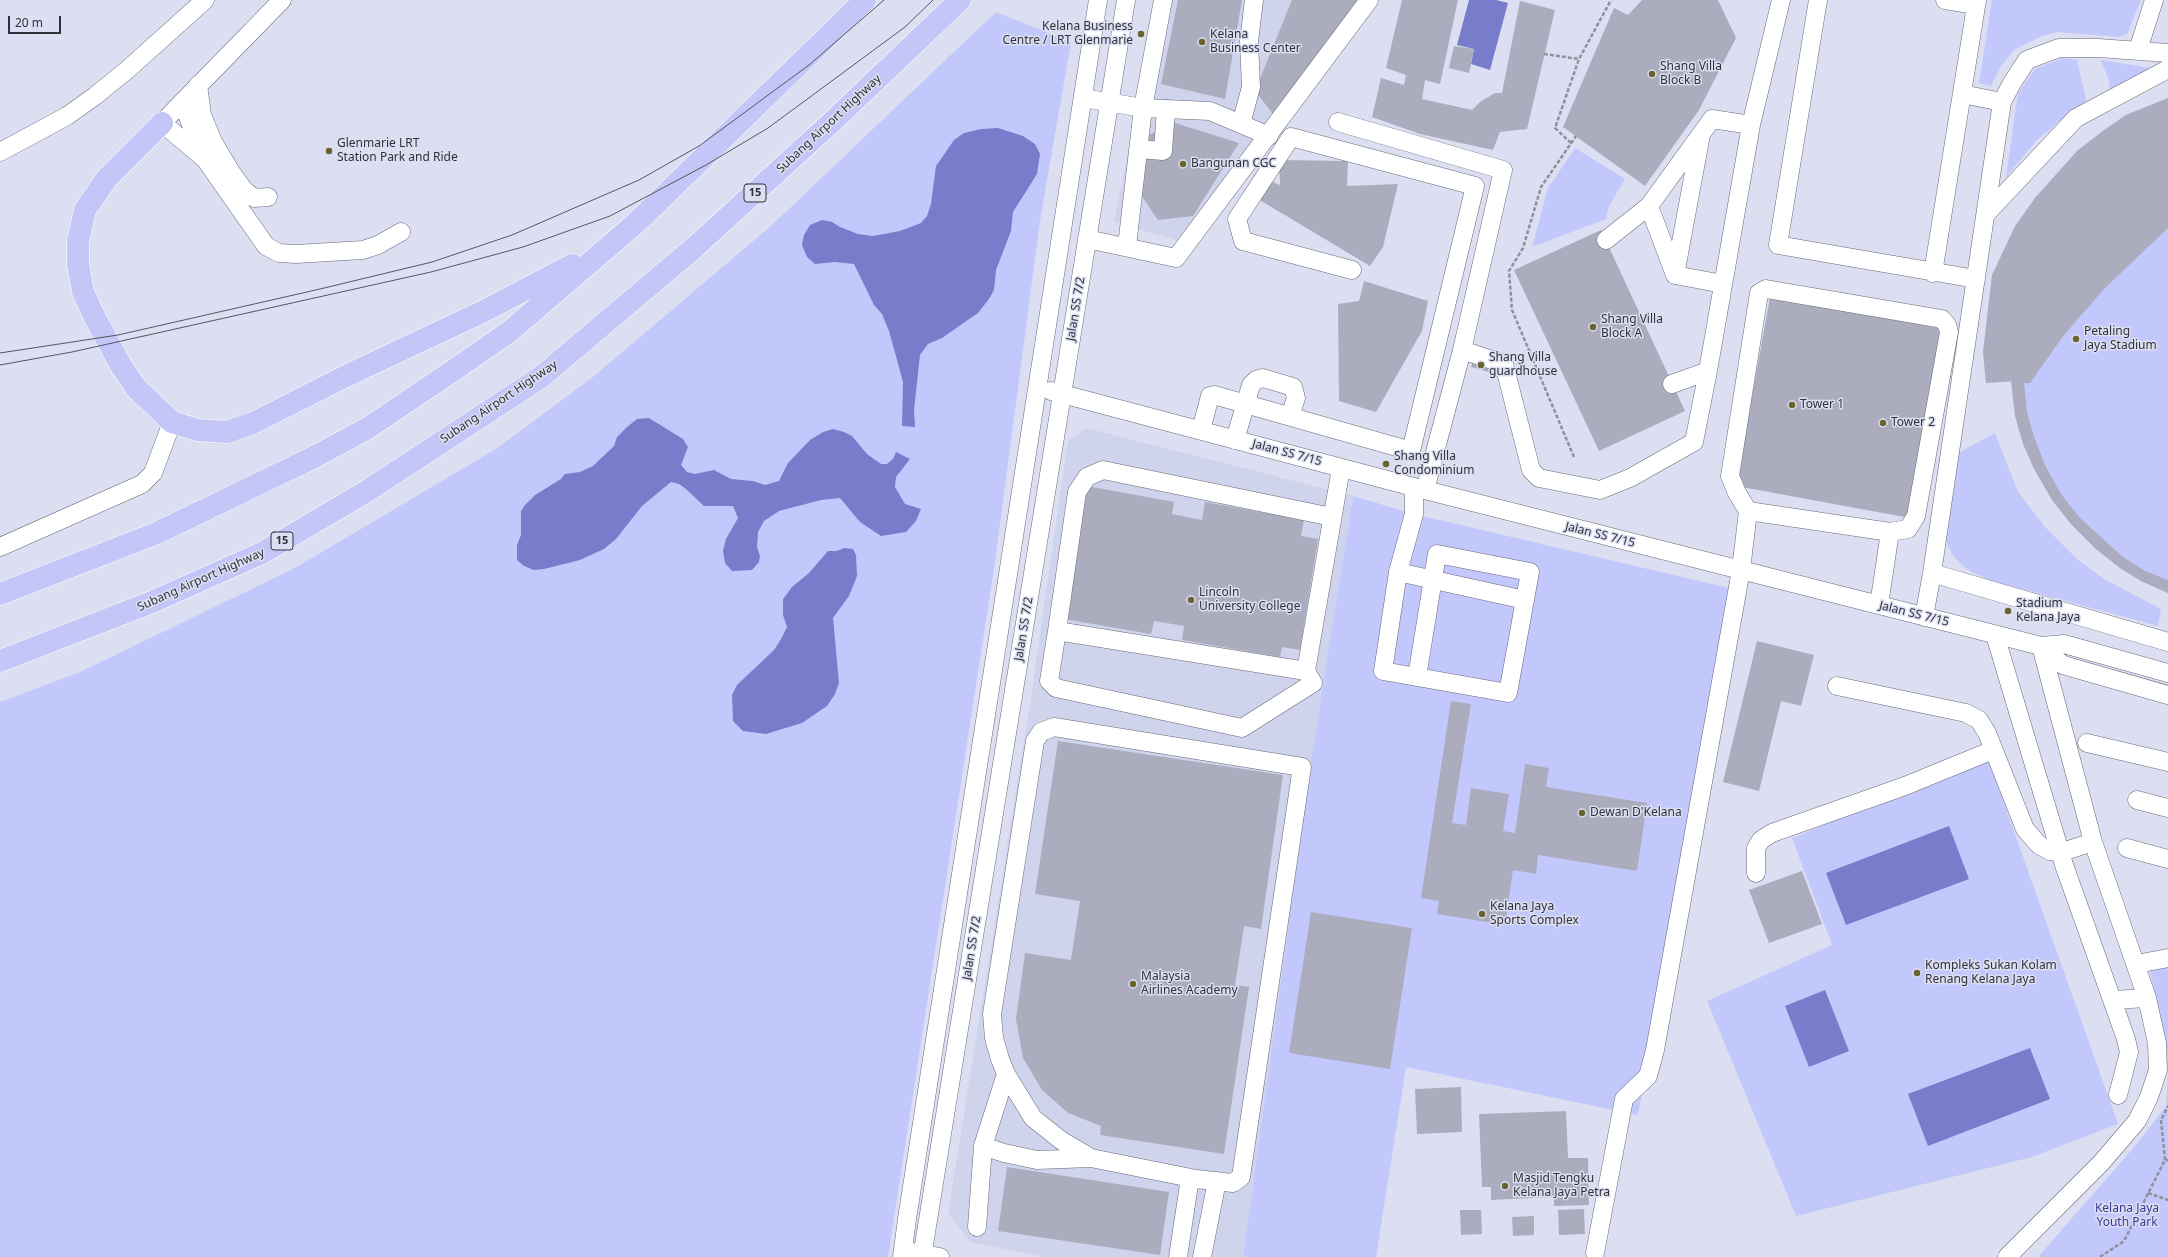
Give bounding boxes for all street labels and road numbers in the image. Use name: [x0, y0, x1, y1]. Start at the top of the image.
street label: Subang Airport Highway: [774, 72, 884, 176]
road number: 15: [744, 184, 766, 202]
street label: Jalan SS 7/2: [1064, 276, 1088, 342]
street label: Subang Airport Highway: [438, 357, 560, 447]
street label: Jalan SS 7/15: [1250, 437, 1324, 469]
street label: Jalan SS 7/15: [1563, 519, 1637, 551]
road number: 15: [271, 532, 293, 550]
street label: Subang Airport Highway: [135, 545, 267, 615]
street label: Jalan SS 7/2: [1012, 596, 1036, 662]
street label: Jalan SS 7/15: [1877, 598, 1951, 630]
street label: Jalan SS 7/2: [960, 915, 984, 981]

